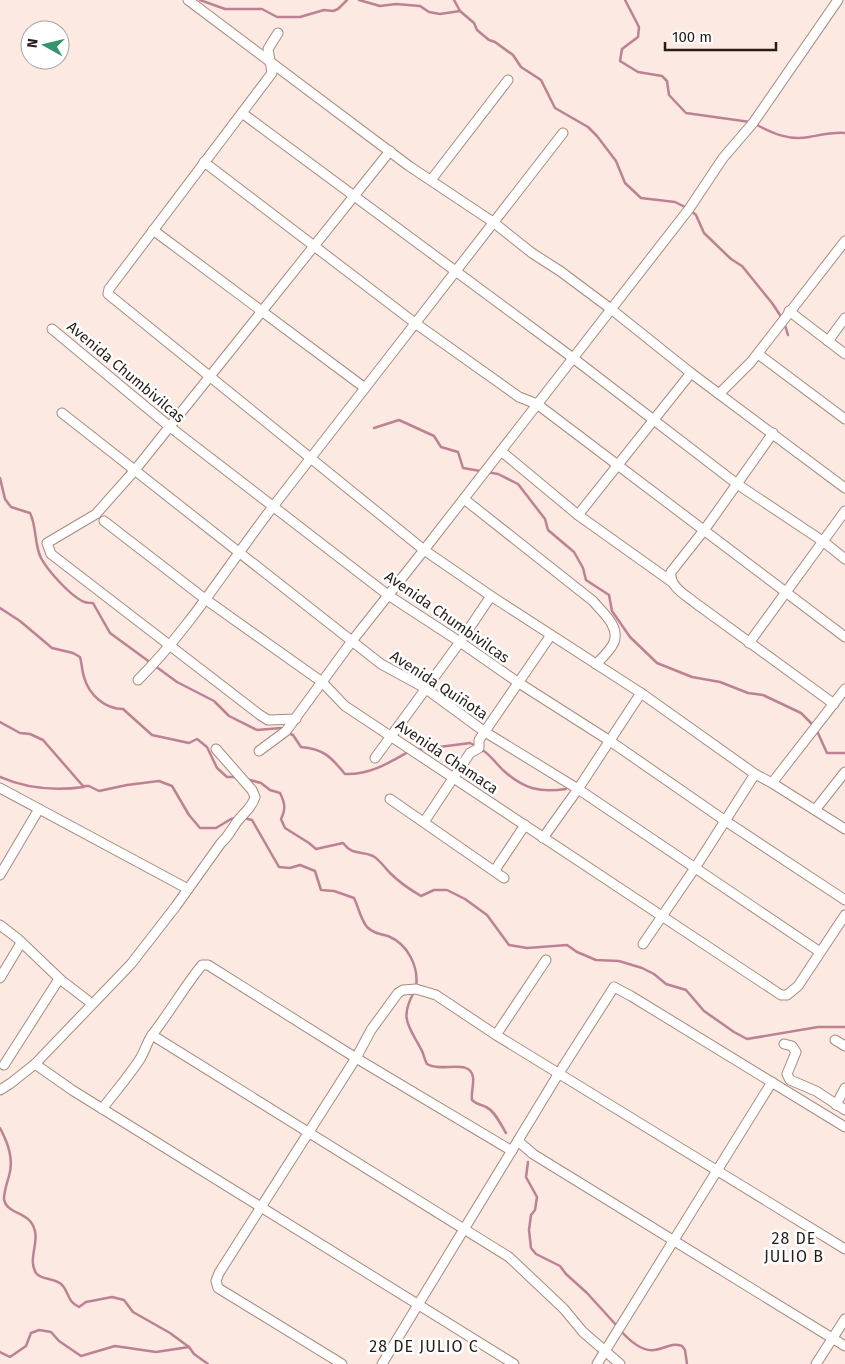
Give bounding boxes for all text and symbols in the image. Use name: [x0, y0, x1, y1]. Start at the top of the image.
north arrow: [20, 20, 70, 70]
scale bar: [665, 20, 776, 52]
text: 100 m: [672, 28, 712, 46]
text: N: [24, 37, 42, 49]
street label: Avenida Chumbivilcas: [64, 318, 188, 426]
street label: Avenida Chumbivilcas: [381, 567, 513, 667]
street label: Avenida Quiñota: [387, 647, 491, 723]
street label: Avenida Chamaca: [392, 716, 502, 798]
district label: 28 DE JULIO B: [764, 1229, 824, 1266]
district label: 28 DE JULIO C: [369, 1337, 479, 1356]

